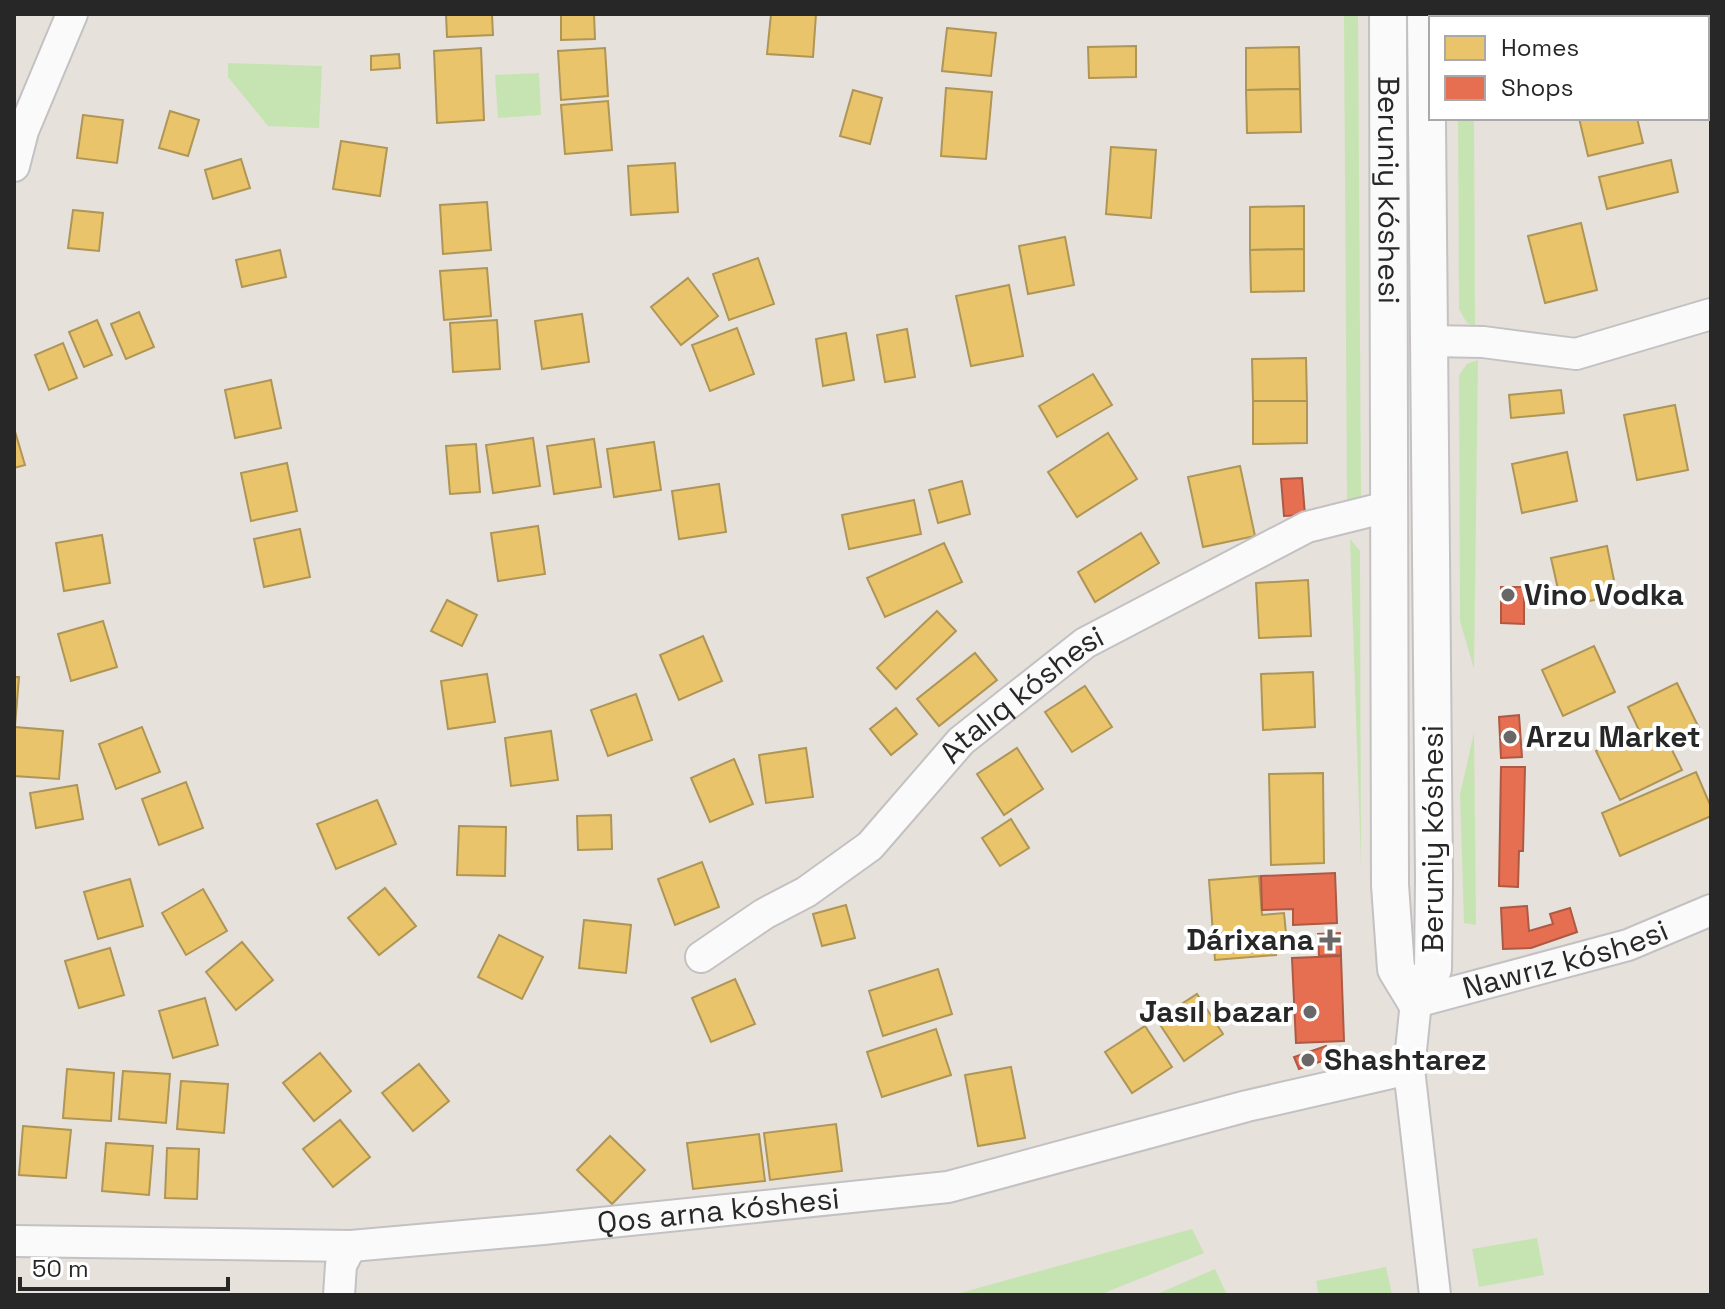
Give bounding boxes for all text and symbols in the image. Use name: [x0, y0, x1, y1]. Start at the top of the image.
legend: [1429, 16, 1709, 120]
text: Homes: [1501, 32, 1579, 63]
text: Shops: [1501, 72, 1573, 103]
street label: Beruniy kóshesi: [1369, 76, 1409, 304]
place label: Vino Vodka: [1524, 575, 1684, 614]
marker: Vino Vodka: [1499, 586, 1517, 604]
street label: Atalıq kóshesi: [930, 617, 1110, 771]
place label: Arzu Market: [1526, 717, 1701, 756]
street label: Beruniy kóshesi: [1413, 725, 1452, 953]
marker: Arzu Market: [1501, 728, 1519, 746]
street label: Nawrız kóshesi: [1458, 910, 1674, 1008]
place label: Dárixana: [1186, 920, 1314, 959]
marker: Dárixana: [1321, 931, 1339, 949]
place label: Jasıl bazar: [1139, 992, 1294, 1031]
marker: Jasıl bazar: [1301, 1003, 1319, 1021]
place label: Shashtarez: [1324, 1040, 1487, 1079]
marker: Shashtarez: [1299, 1051, 1317, 1069]
street label: Qos arna kóshesi: [595, 1178, 841, 1242]
scale bar: [20, 1241, 228, 1291]
text: 50 m: [32, 1253, 89, 1284]

